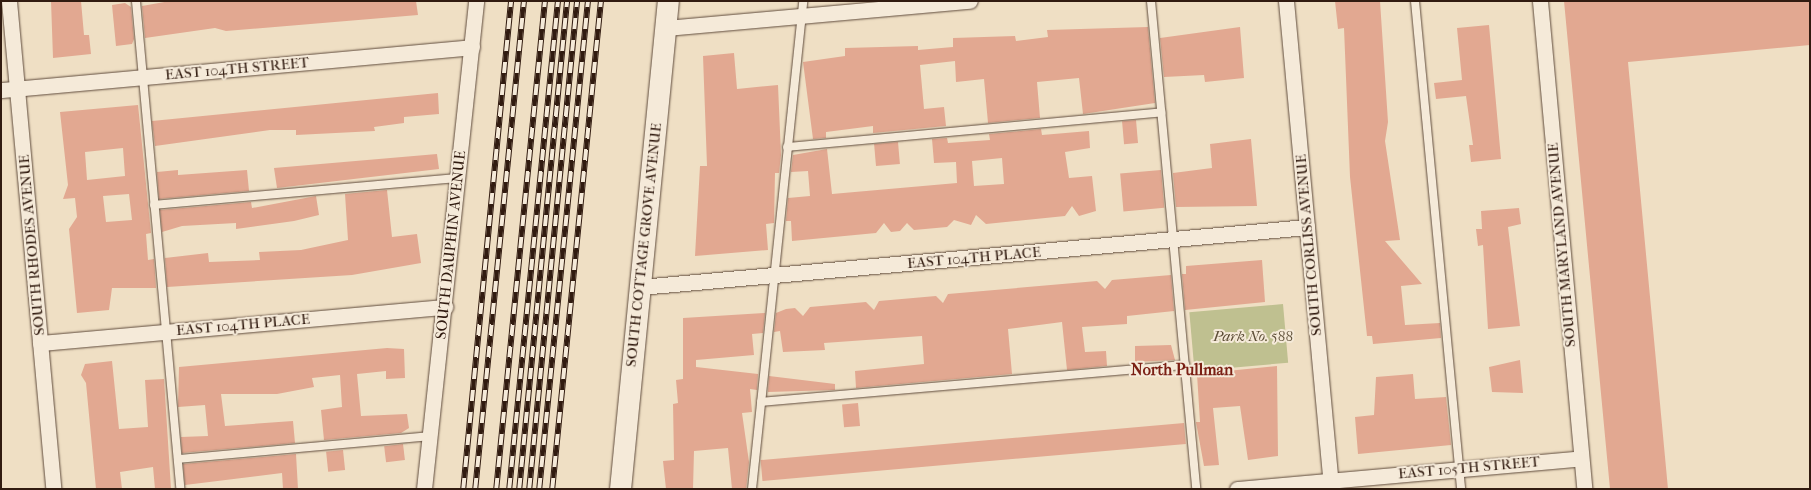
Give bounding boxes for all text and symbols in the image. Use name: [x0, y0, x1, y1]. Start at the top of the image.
street label: EAST 104TH STREET: [164, 54, 310, 84]
street label: SOUTH COTTAGE GROVE AVENUE: [622, 122, 666, 368]
street label: SOUTH MARYLAND AVENUE: [1544, 142, 1580, 348]
street label: SOUTH DAUPHIN AVENUE: [432, 150, 470, 340]
street label: SOUTH CORLISS AVENUE: [1292, 153, 1326, 337]
street label: SOUTH RHODES AVENUE: [15, 154, 49, 336]
street label: EAST 104TH PLACE: [906, 243, 1042, 273]
street label: EAST 104TH PLACE: [175, 310, 311, 340]
park label: Park No. 588: [1213, 328, 1293, 346]
district label: North Pullman: [1131, 360, 1233, 380]
street label: EAST 105TH STREET: [1397, 453, 1541, 483]

